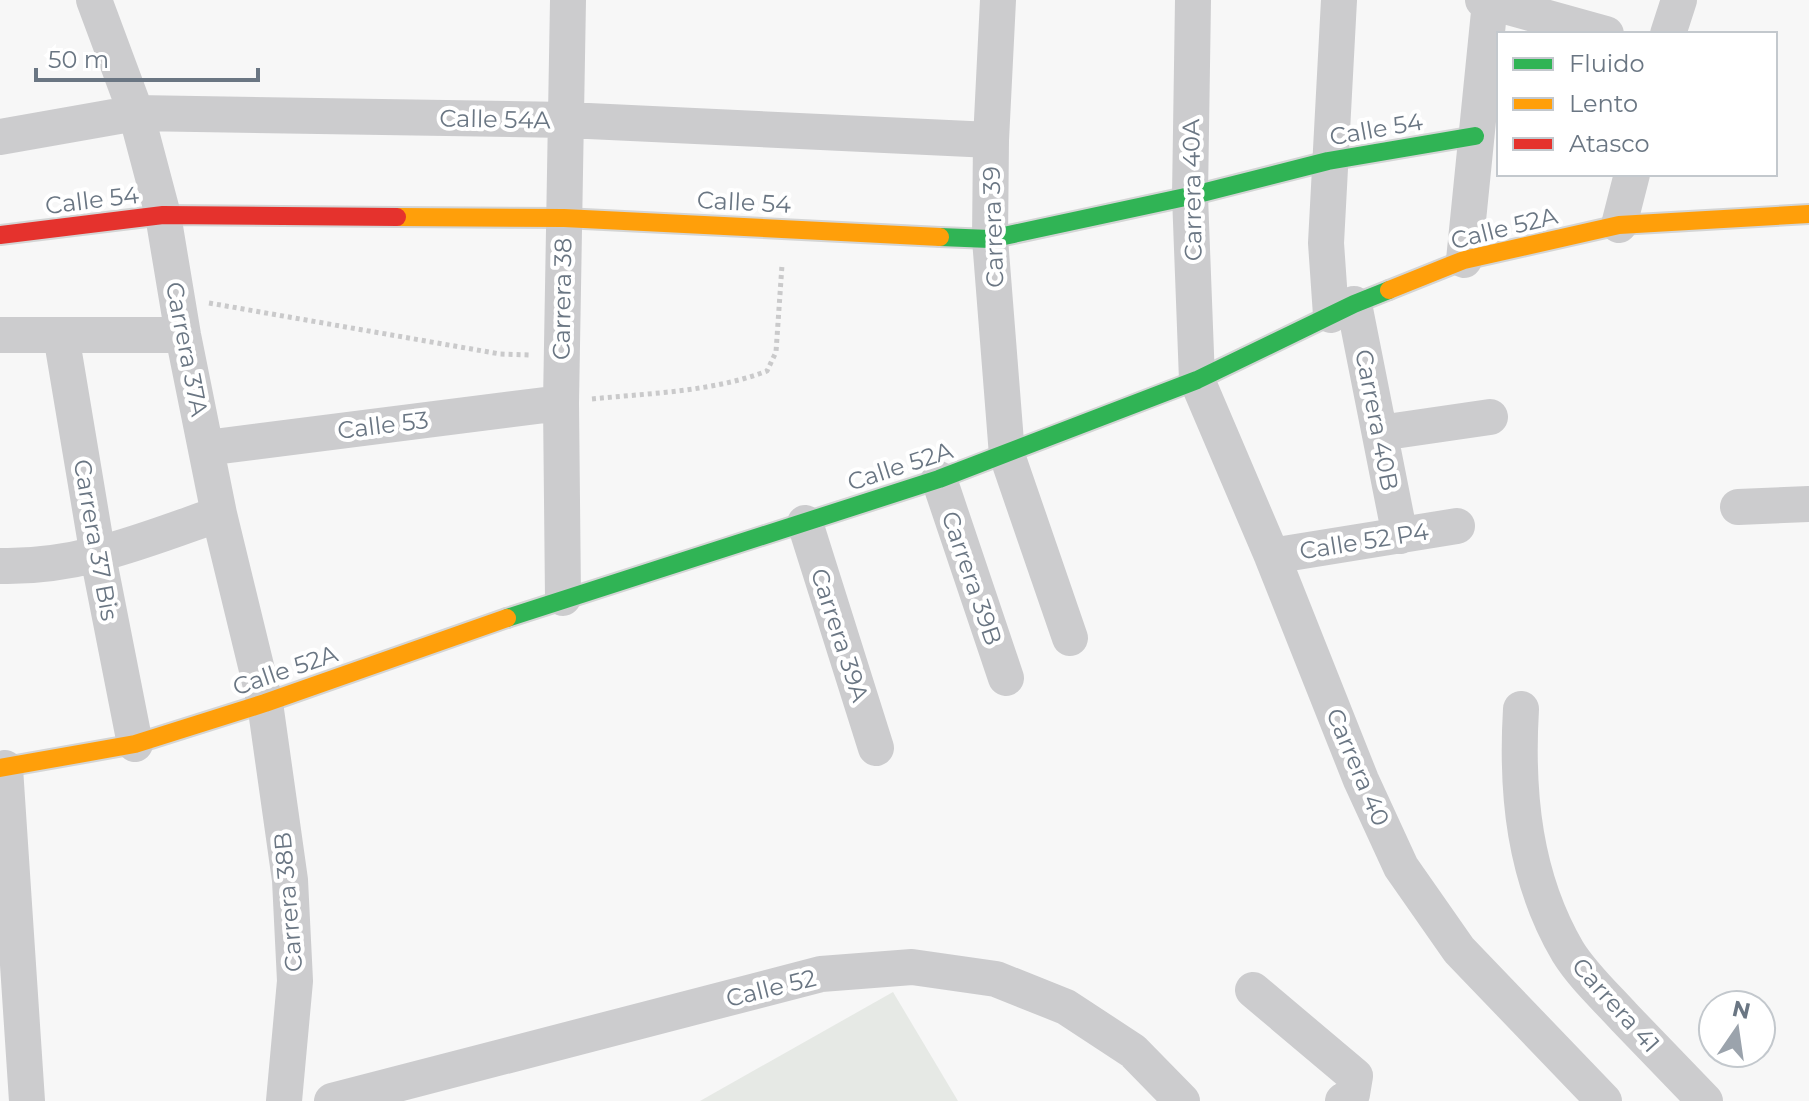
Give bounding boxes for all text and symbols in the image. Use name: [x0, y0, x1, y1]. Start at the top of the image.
scale bar: [36, 32, 258, 82]
legend: [1497, 32, 1777, 176]
text: 50 m: [48, 45, 109, 74]
text: Fluido: [1569, 49, 1645, 78]
text: Lento: [1569, 89, 1638, 118]
street label: Calle 54A: [439, 104, 552, 134]
street label: Calle 54: [1327, 107, 1425, 151]
street label: Carrera 40A: [1176, 118, 1208, 261]
text: Atasco: [1569, 129, 1650, 158]
street label: Carrera 39: [976, 166, 1010, 288]
street label: Calle 54: [44, 180, 141, 220]
street label: Calle 54: [696, 185, 792, 219]
street label: Calle 52A: [1448, 201, 1561, 255]
street label: Carrera 38: [546, 238, 578, 360]
street label: Carrera 37A: [160, 279, 214, 419]
street label: Carrera 40B: [1349, 347, 1405, 493]
street label: Calle 53: [336, 405, 430, 445]
street label: Calle 52A: [844, 435, 957, 497]
street label: Carrera 37 Bis: [68, 457, 124, 623]
street label: Carrera 39B: [936, 507, 1008, 649]
street label: Calle 52 P4: [1297, 516, 1431, 566]
street label: Carrera 39A: [805, 565, 875, 706]
street label: Calle 52A: [229, 638, 342, 701]
street label: Carrera 40: [1320, 704, 1396, 830]
street label: Carrera 38B: [267, 831, 309, 973]
street label: Carrera 41: [1566, 952, 1666, 1058]
street label: Calle 52: [723, 963, 819, 1013]
north arrow: [1697, 989, 1777, 1069]
text: N: [1730, 995, 1753, 1025]

